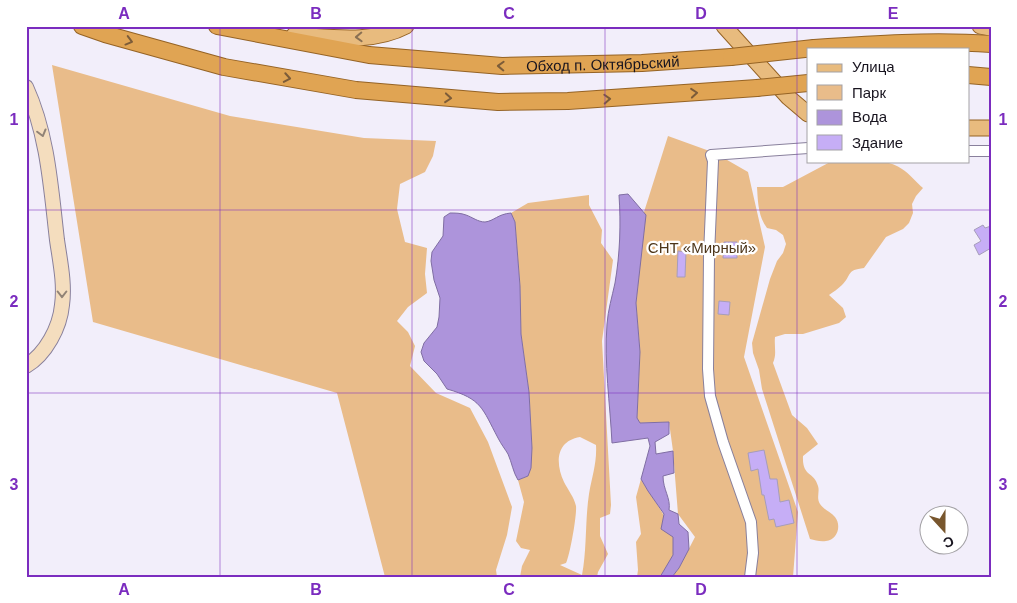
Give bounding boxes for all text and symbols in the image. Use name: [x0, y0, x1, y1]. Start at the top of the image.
text: A: [118, 5, 130, 22]
text: B: [310, 5, 322, 22]
text: C: [503, 5, 515, 22]
text: D: [695, 5, 707, 22]
text: E: [888, 5, 899, 22]
one-way arrow: [354, 32, 362, 43]
one-way arrow: [124, 35, 133, 46]
legend: [807, 48, 970, 162]
street label: Обход п. Октябрьский: [526, 52, 680, 74]
text: Улица: [852, 58, 895, 75]
one-way arrow: [497, 61, 505, 71]
one-way arrow: [282, 72, 291, 82]
text: Парк: [852, 84, 886, 101]
one-way arrow: [690, 88, 698, 99]
one-way arrow: [444, 92, 452, 103]
one-way arrow: [603, 94, 611, 105]
text: Вода: [852, 108, 888, 125]
text: 1: [10, 111, 19, 128]
text: 1: [999, 111, 1008, 128]
one-way arrow: [36, 129, 47, 138]
text: Здание: [852, 134, 903, 151]
park label: СНТ «Мирный»: [648, 239, 756, 256]
one-way arrow: [57, 290, 67, 298]
text: 2: [10, 293, 19, 310]
text: 2: [999, 293, 1008, 310]
text: 3: [10, 476, 19, 493]
text: 3: [999, 476, 1008, 493]
north arrow: [920, 506, 970, 556]
text: С: [941, 533, 956, 551]
text: A: [118, 581, 130, 598]
text: B: [310, 581, 322, 598]
text: C: [503, 581, 515, 598]
text: D: [695, 581, 707, 598]
text: E: [888, 581, 899, 598]

